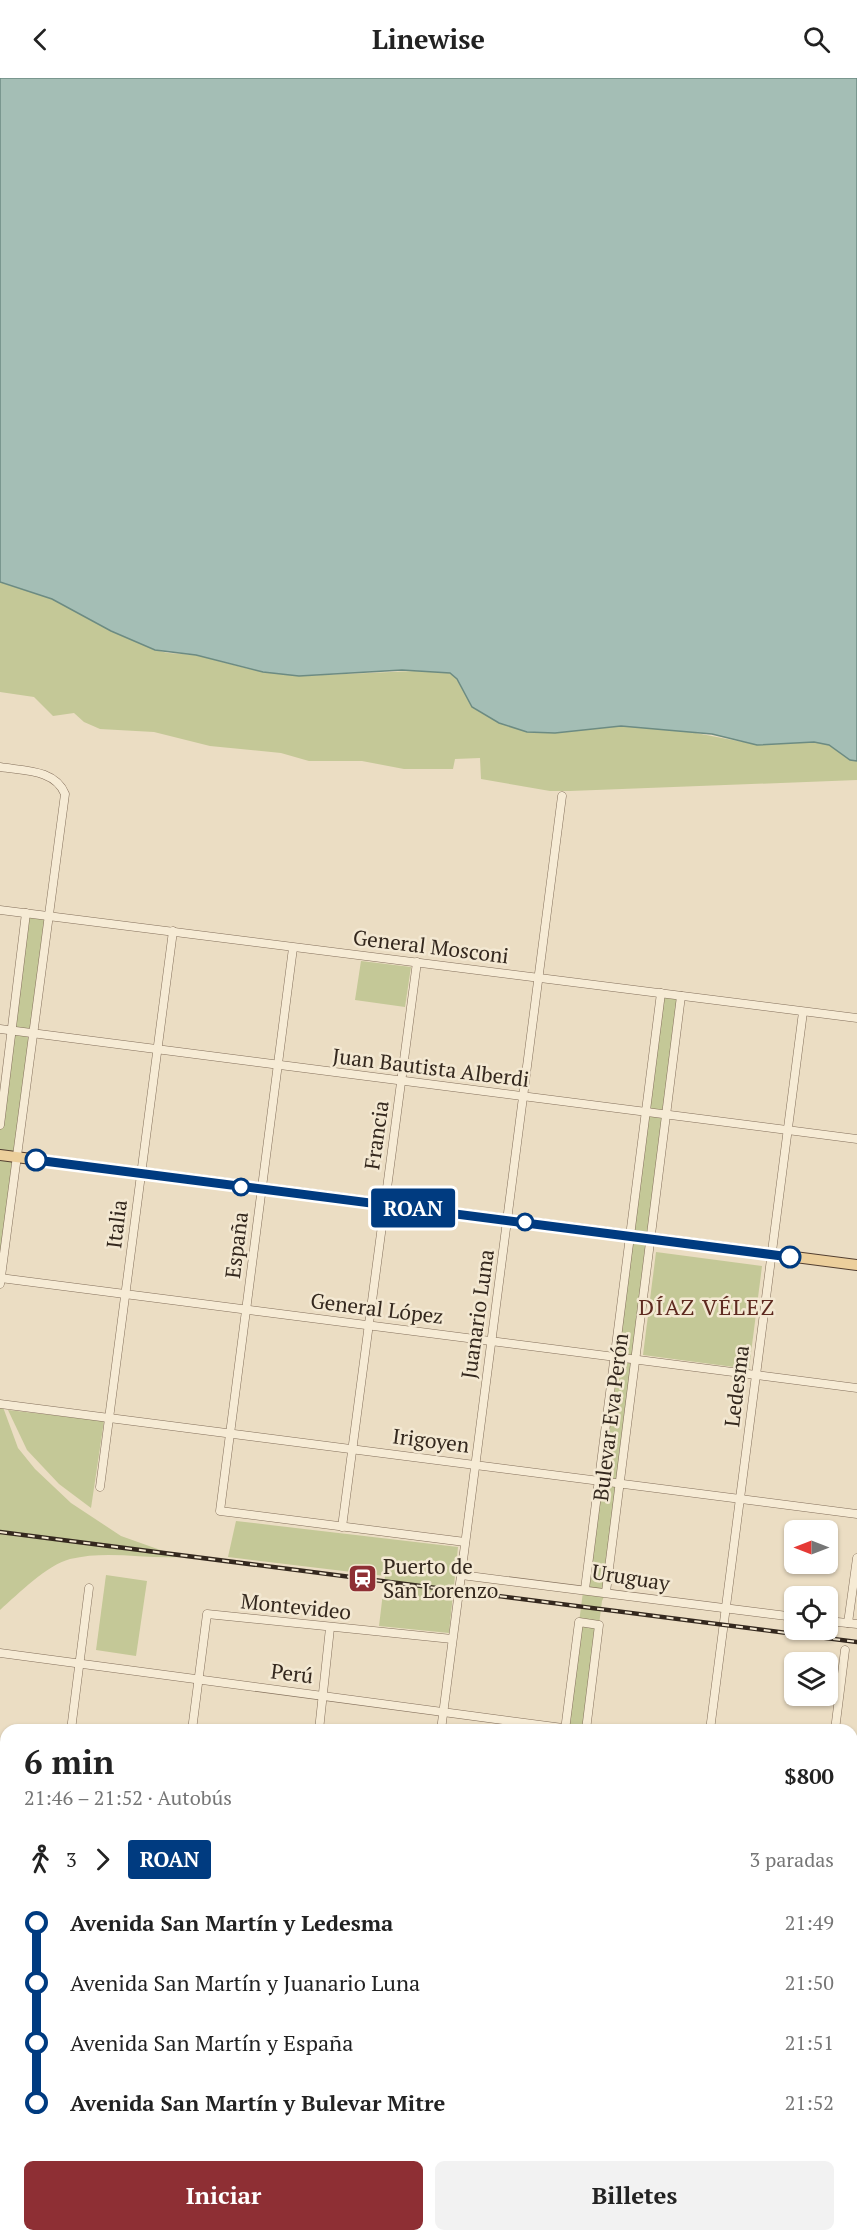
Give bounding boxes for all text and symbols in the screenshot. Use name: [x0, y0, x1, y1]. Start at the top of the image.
text: Linewise: [372, 21, 485, 57]
icon: back: [24, 23, 57, 56]
icon: search: [800, 23, 833, 56]
street label: General Mosconi: [351, 923, 511, 969]
street label: Juan Bautista Alberdi: [331, 1041, 531, 1093]
street label: Francia: [357, 1098, 395, 1171]
unlabelled marker: [25, 1149, 47, 1171]
unlabelled marker: [232, 1178, 250, 1196]
line badge: ROAN: [371, 1188, 455, 1228]
text: ROAN: [383, 1194, 443, 1222]
street label: Italia: [99, 1198, 133, 1250]
street label: España: [218, 1210, 254, 1280]
unlabelled marker: [516, 1213, 534, 1231]
unlabelled marker: [779, 1246, 801, 1268]
street label: Juanario Luna: [454, 1247, 500, 1381]
street label: General López: [309, 1286, 445, 1330]
district label: DÍAZ VÉLEZ: [638, 1292, 776, 1321]
street label: Bulevar Eva Perón: [586, 1331, 634, 1503]
street label: Ledesma: [717, 1343, 755, 1428]
street label: Irigoyen: [391, 1421, 472, 1459]
north arrow: [784, 1520, 838, 1574]
map controls: [784, 1520, 838, 1706]
place label: Puerto de San Lorenzo: [383, 1552, 498, 1604]
street label: Uruguay: [590, 1557, 672, 1597]
station icon: Puerto de San Lorenzo: [346, 1562, 378, 1594]
street label: Montevideo: [239, 1586, 353, 1626]
button: locate: [784, 1586, 838, 1640]
button: layers: [784, 1652, 838, 1706]
street label: Perú: [269, 1657, 315, 1689]
text: 6 min: [24, 1740, 114, 1783]
text: $800: [784, 1761, 834, 1790]
text: 21:46 – 21:52 · Autobús: [24, 1784, 232, 1811]
icon: walk: [24, 1843, 57, 1876]
icon: forward: [86, 1843, 119, 1876]
text: ROAN: [140, 1845, 199, 1873]
text: 3: [66, 1846, 77, 1873]
text: 3 paradas: [749, 1846, 834, 1873]
text: Avenida San Martín y Ledesma: [70, 1908, 393, 1937]
text: 21:49: [785, 1909, 834, 1936]
text: Avenida San Martín y Juanario Luna: [70, 1968, 420, 1997]
text: 21:50: [785, 1969, 834, 1996]
text: Avenida San Martín y España: [70, 2028, 353, 2057]
text: 21:51: [785, 2029, 834, 2056]
text: Avenida San Martín y Bulevar Mitre: [70, 2088, 445, 2117]
text: 21:52: [785, 2089, 834, 2116]
button: Iniciar: [24, 2161, 423, 2230]
button: Billetes: [435, 2161, 834, 2230]

